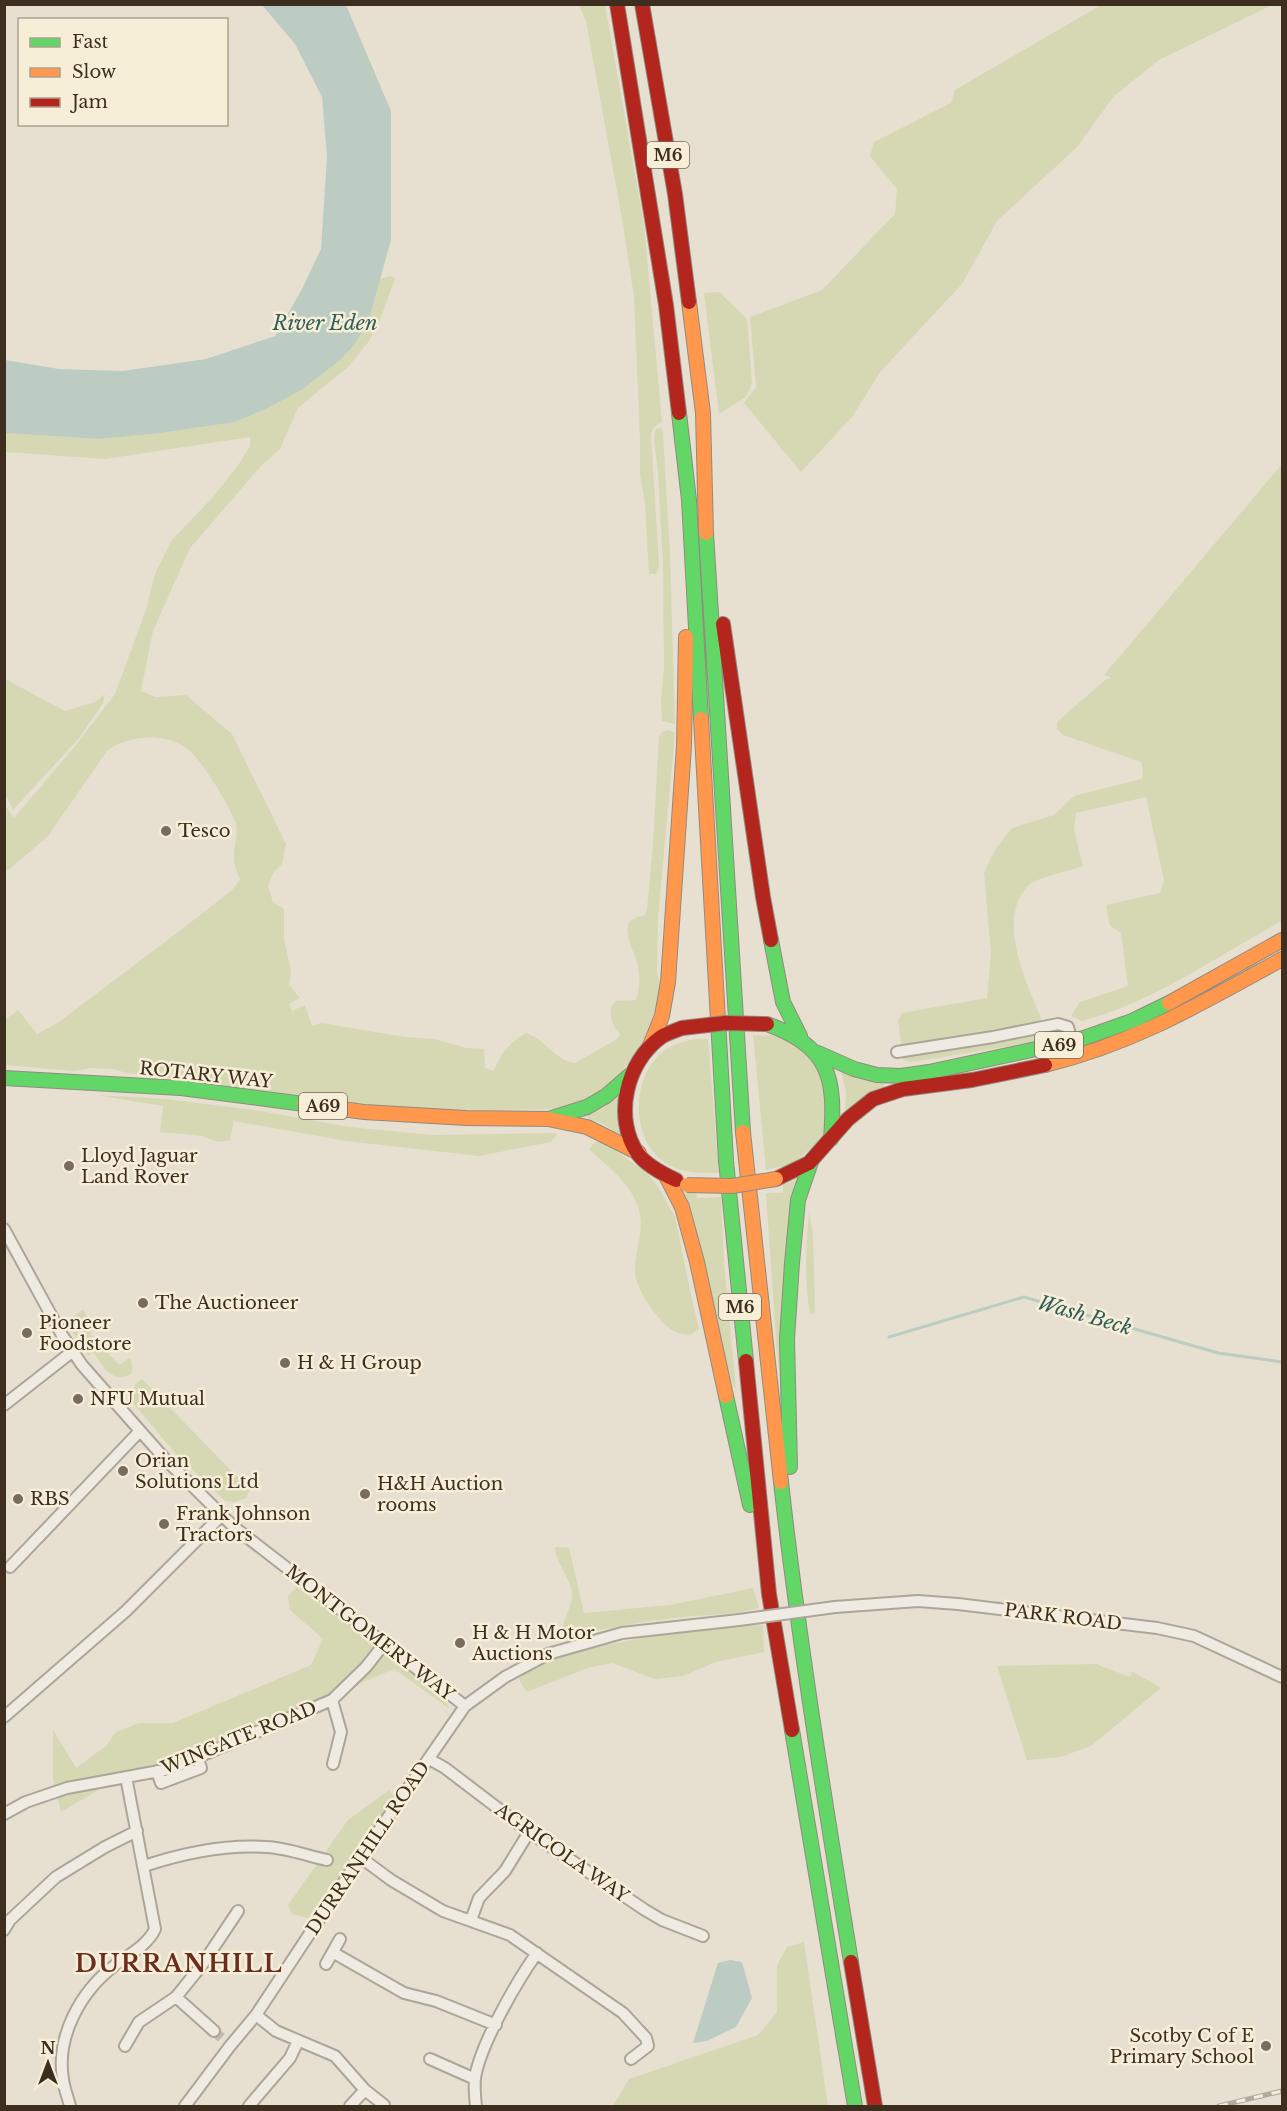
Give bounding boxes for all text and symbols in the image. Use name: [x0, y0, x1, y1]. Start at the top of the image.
legend: [18, 18, 228, 126]
text: Fast: [72, 31, 109, 53]
text: Slow: [72, 61, 117, 83]
text: Jam: [70, 91, 108, 113]
road number: M6: [647, 142, 689, 168]
water label: River Eden: [271, 311, 378, 335]
place label: Tesco: [178, 820, 230, 842]
marker: Tesco: [159, 824, 173, 838]
road number: A69: [1035, 1032, 1083, 1058]
street label: ROTARY WAY: [138, 1057, 275, 1093]
road number: A69: [299, 1093, 347, 1119]
place label: Lloyd Jaguar Land Rover: [81, 1145, 198, 1188]
marker: Lloyd Jaguar Land Rover: [62, 1159, 76, 1173]
water label: Wash Beck: [1035, 1290, 1135, 1340]
place label: The Auctioneer: [155, 1292, 299, 1314]
road number: M6: [719, 1294, 761, 1320]
marker: The Auctioneer: [136, 1296, 150, 1310]
place label: Pioneer Foodstore: [39, 1312, 131, 1355]
marker: Pioneer Foodstore: [20, 1326, 34, 1340]
place label: H & H Group: [297, 1352, 422, 1374]
marker: H & H Group: [278, 1356, 292, 1370]
place label: NFU Mutual: [90, 1388, 205, 1410]
marker: NFU Mutual: [71, 1392, 85, 1406]
place label: Orian Solutions Ltd: [135, 1450, 259, 1493]
marker: Orian Solutions Ltd: [116, 1464, 130, 1478]
place label: H&H Auction rooms: [377, 1473, 503, 1516]
marker: H&H Auction rooms: [358, 1487, 372, 1501]
place label: RBS: [30, 1488, 70, 1510]
marker: RBS: [11, 1492, 25, 1506]
place label: Frank Johnson Tractors: [176, 1503, 310, 1546]
marker: Frank Johnson Tractors: [157, 1517, 171, 1531]
street label: MONTGOMERY WAY: [281, 1560, 459, 1706]
street label: PARK ROAD: [1003, 1599, 1123, 1635]
place label: H & H Motor Auctions: [471, 1622, 595, 1665]
marker: H & H Motor Auctions: [453, 1636, 467, 1650]
street label: WINGATE ROAD: [157, 1697, 320, 1780]
street label: DURRANHILL ROAD: [302, 1757, 434, 1939]
street label: AGRICOLA WAY: [490, 1798, 634, 1908]
district label: DURRANHILL: [75, 1949, 283, 1978]
place label: Scotby C of E Primary School: [1110, 2025, 1254, 2068]
north arrow: [18, 2033, 78, 2093]
text: N: [40, 2038, 56, 2058]
marker: Scotby C of E Primary School: [1259, 2039, 1273, 2053]

